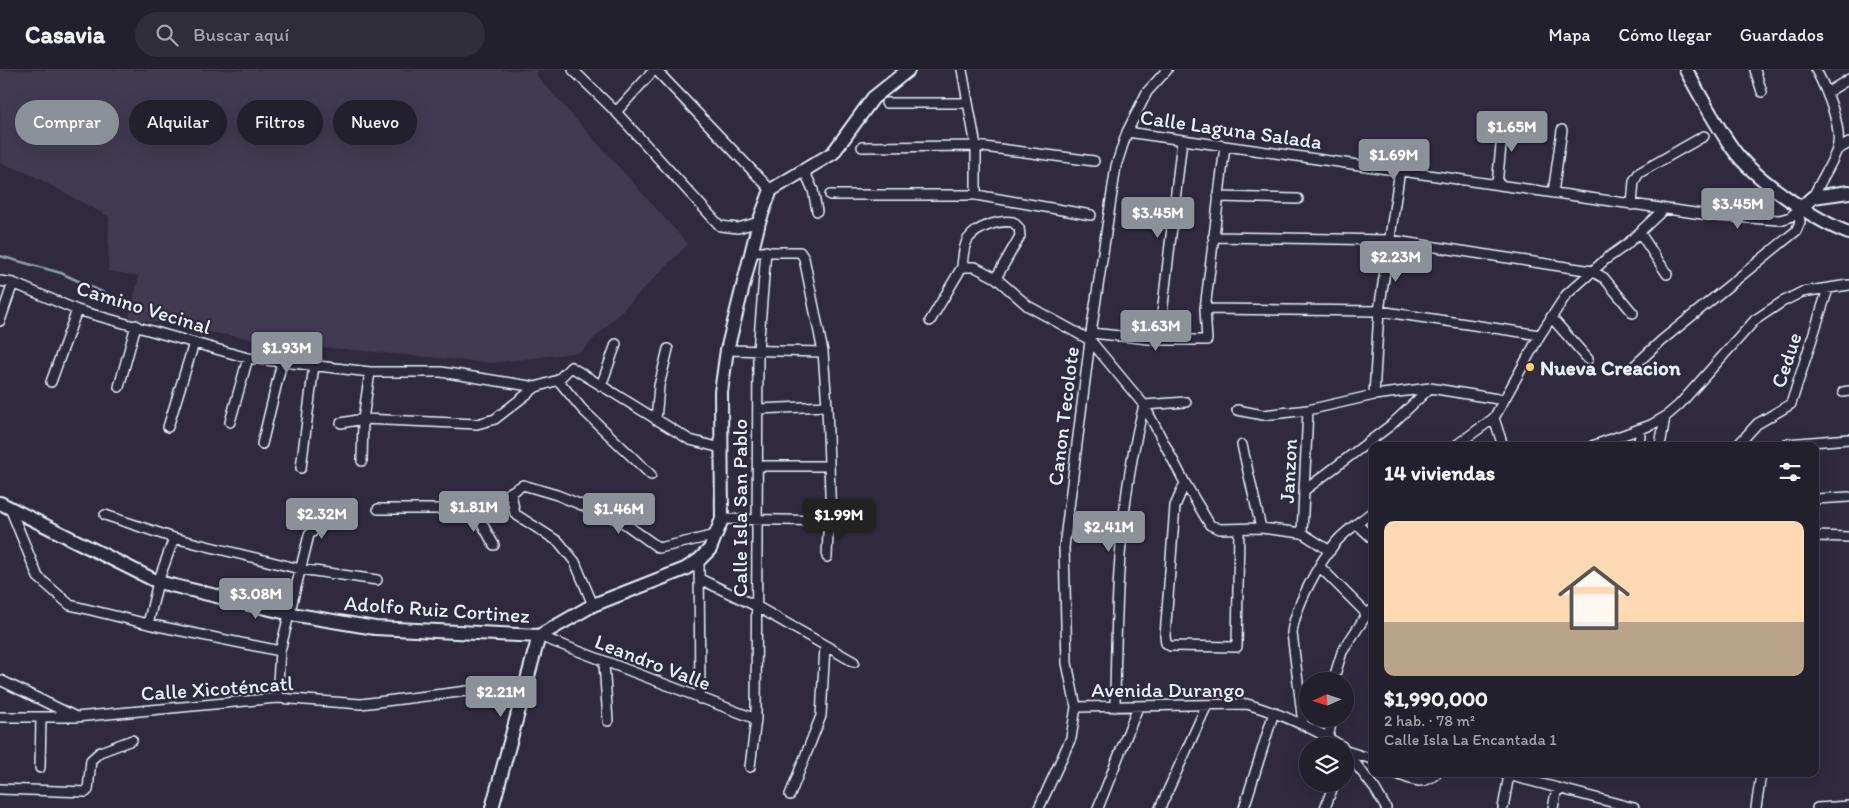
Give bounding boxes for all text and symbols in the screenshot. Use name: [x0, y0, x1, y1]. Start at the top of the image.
search box: [135, 12, 485, 57]
text: Casavia: [25, 20, 105, 49]
icon: search: [153, 21, 181, 49]
text: Buscar aquí: [193, 23, 289, 46]
text: Mapa: [1549, 24, 1590, 46]
text: Cómo llegar: [1618, 24, 1712, 46]
text: Guardados: [1740, 24, 1824, 46]
chip: Comprar: [15, 100, 119, 145]
chip: Alquilar: [129, 100, 227, 145]
chip: Filtros: [237, 100, 323, 145]
chip: Nuevo: [333, 100, 417, 145]
street label: Calle Laguna Salada: [1139, 104, 1323, 154]
pin: $1.65M: [1471, 111, 1553, 153]
text: $1.65M: [1488, 117, 1536, 136]
pin: $1.69M: [1353, 138, 1435, 181]
text: $1.69M: [1370, 145, 1418, 164]
pin: $3.45M: [1697, 188, 1779, 230]
text: $3.45M: [1712, 194, 1764, 213]
pin: $3.45M: [1117, 196, 1199, 239]
text: $3.45M: [1132, 203, 1184, 222]
pin: $2.23M: [1355, 240, 1437, 283]
text: $2.23M: [1371, 247, 1421, 266]
street label: Camino Vecinal: [74, 275, 214, 339]
pin: $1.63M: [1115, 310, 1197, 352]
text: $1.63M: [1131, 316, 1181, 335]
street label: Cedue: [1765, 329, 1807, 391]
pin: $1.93M: [246, 332, 328, 374]
text: $1.93M: [262, 338, 312, 357]
street label: Canon Tecolote: [1042, 345, 1084, 487]
place label: Nueva Creacion: [1540, 355, 1681, 380]
marker: Nueva Creacion: [1524, 361, 1536, 373]
street label: Calle Isla San Pablo: [727, 419, 752, 597]
street label: Janzon: [1274, 438, 1302, 504]
icon: filters: [1776, 458, 1804, 486]
text: 14 viviendas: [1384, 460, 1495, 485]
pin: $1.81M: [433, 490, 515, 533]
pin: $1.46M: [578, 492, 660, 535]
text: $1.81M: [450, 497, 498, 516]
pin: $2.32M: [281, 498, 363, 540]
pin: $1.99M: [798, 498, 880, 541]
text: $1.46M: [594, 499, 644, 518]
text: $2.32M: [297, 504, 347, 523]
text: $1.99M: [815, 505, 863, 524]
pin: $2.41M: [1068, 510, 1150, 553]
text: $2.41M: [1084, 517, 1134, 536]
icon: home: [1549, 553, 1639, 643]
pin: $3.08M: [215, 578, 297, 620]
text: $3.08M: [230, 584, 282, 603]
street label: Adolfo Ruiz Cortinez: [343, 590, 531, 628]
street label: Leandro Valle: [592, 628, 714, 696]
street label: Calle Xicoténcatl: [140, 670, 294, 706]
north arrow: [1299, 672, 1354, 728]
map controls: [1299, 672, 1354, 792]
pin: $2.21M: [460, 676, 542, 718]
street label: Avenida Durango: [1091, 677, 1245, 702]
text: $2.21M: [477, 682, 525, 701]
text: $1,990,000: [1384, 686, 1488, 711]
text: 2 hab. · 78 m²: [1384, 711, 1475, 730]
text: Calle Isla La Encantada 1: [1384, 730, 1557, 749]
button: layers: [1299, 737, 1354, 792]

